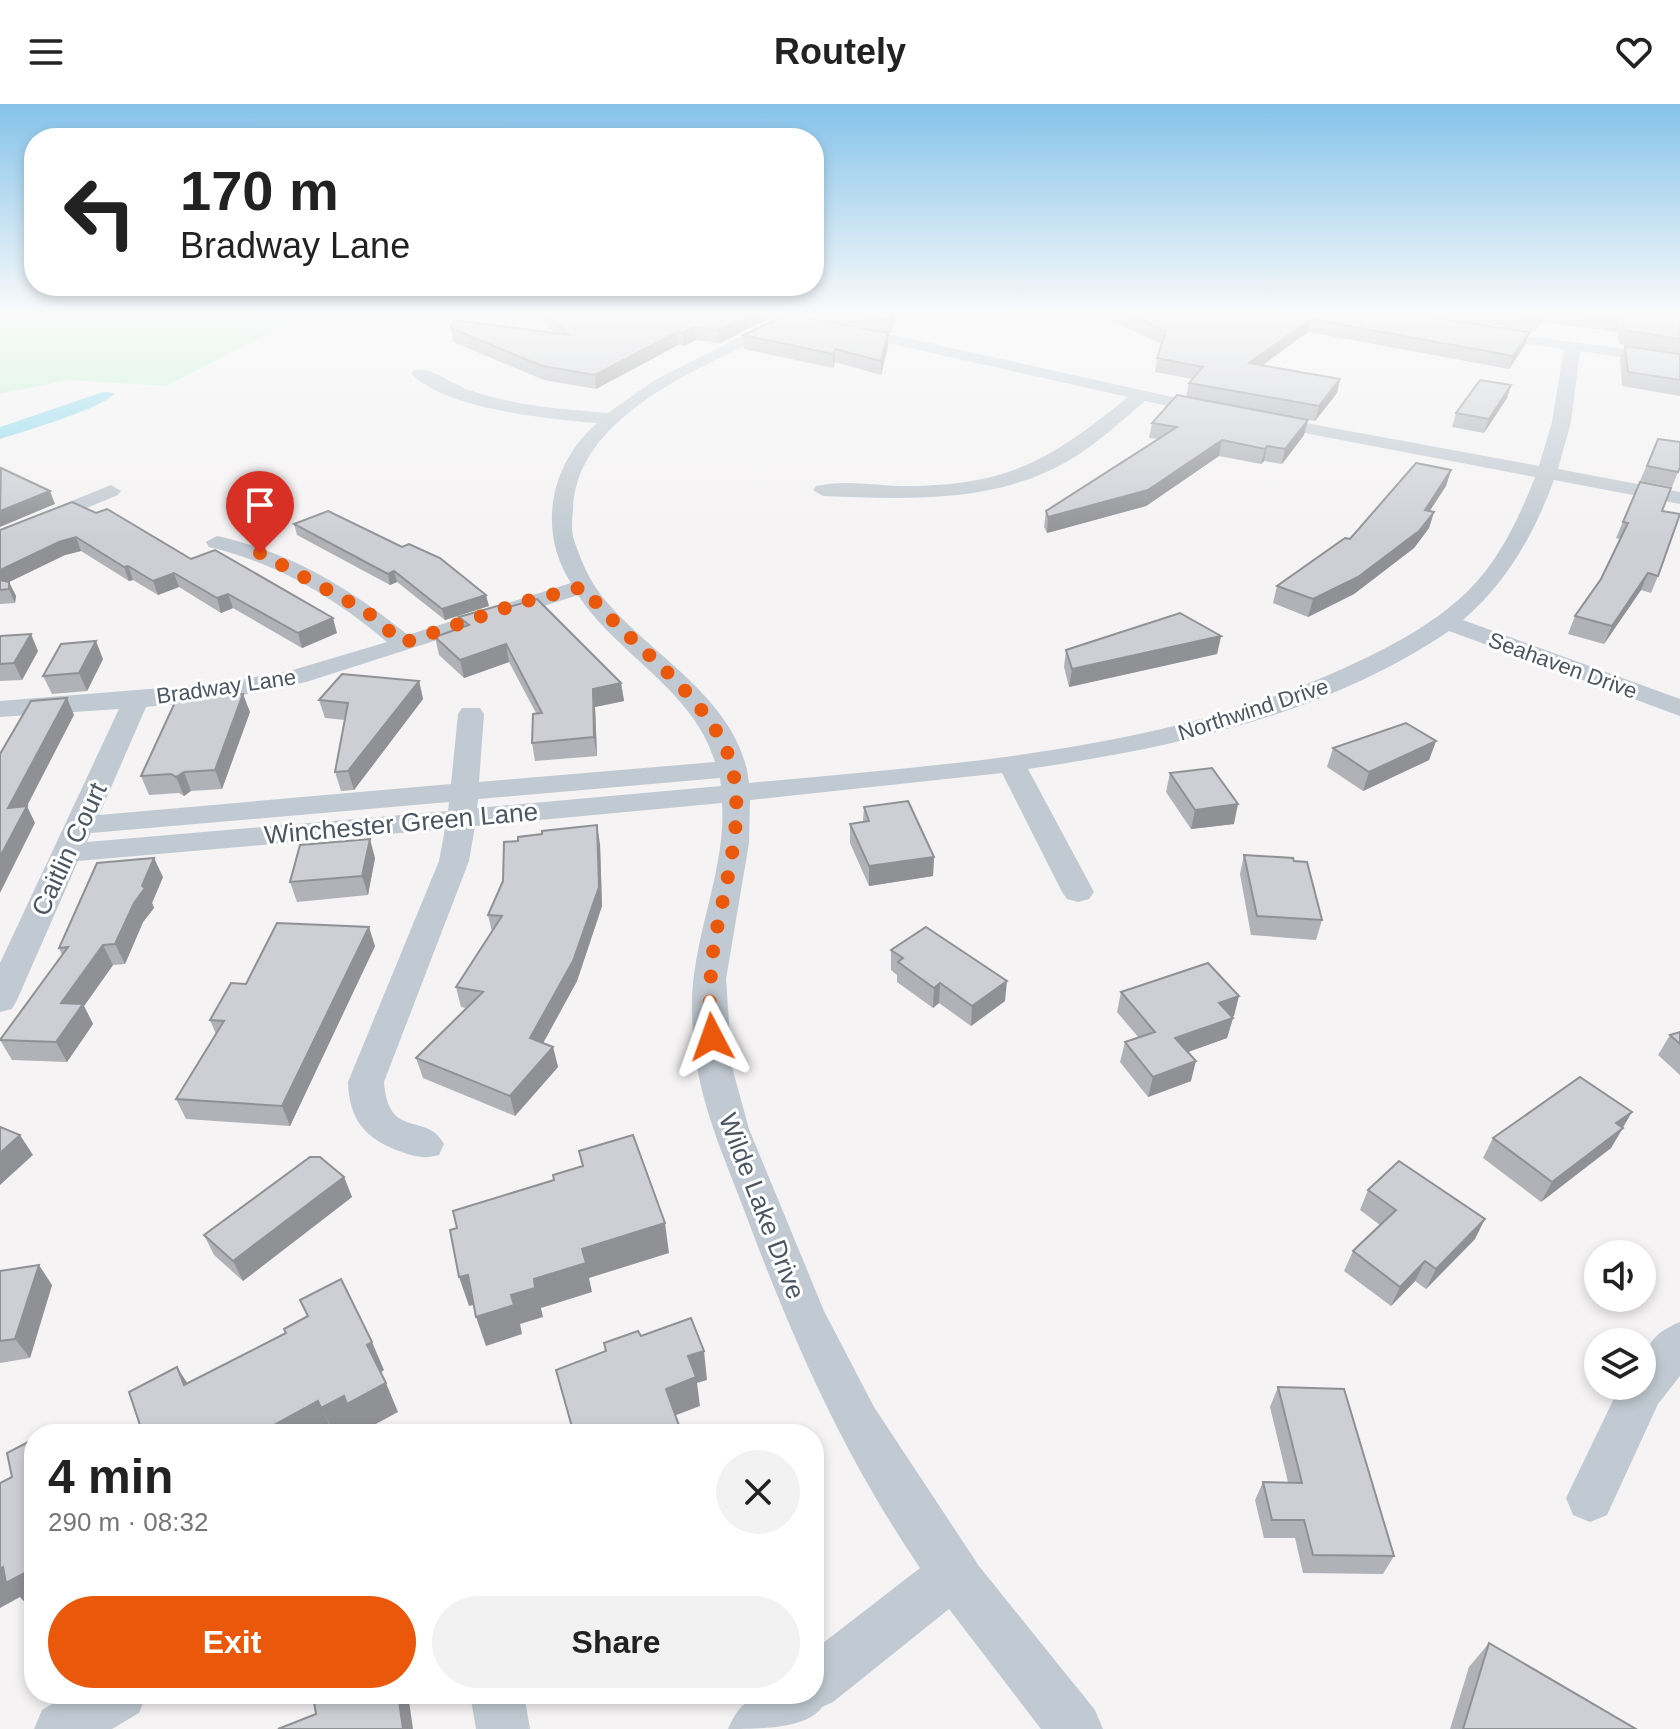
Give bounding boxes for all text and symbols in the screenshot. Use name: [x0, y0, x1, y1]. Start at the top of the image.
icon: menu: [24, 30, 68, 74]
icon: heart: [1612, 30, 1656, 74]
text: Routely: [774, 31, 906, 72]
text: 170 m: [180, 159, 339, 222]
icon: left: [48, 160, 152, 264]
text: Bradway Lane: [180, 225, 410, 266]
pin: [226, 471, 294, 553]
icon: arrive: [238, 483, 282, 527]
street label: Seahaven Drive: [1485, 627, 1641, 704]
street label: Bradway Lane: [155, 664, 297, 709]
street label: Northwind Drive: [1175, 673, 1331, 746]
street label: Caitlin Court: [25, 777, 113, 920]
street label: Winchester Green Lane: [263, 796, 539, 850]
position arrow: [670, 995, 754, 1079]
street label: Wilde Lake Drive: [713, 1109, 811, 1303]
map controls: [1584, 1240, 1656, 1400]
button: sound: [1584, 1240, 1656, 1312]
button: layers: [1584, 1328, 1656, 1400]
text: 4 min: [48, 1450, 173, 1503]
button: close: [716, 1450, 800, 1534]
text: 290 m · 08:32: [48, 1507, 208, 1537]
button: Exit: [48, 1596, 416, 1688]
button: Share: [432, 1596, 800, 1688]

